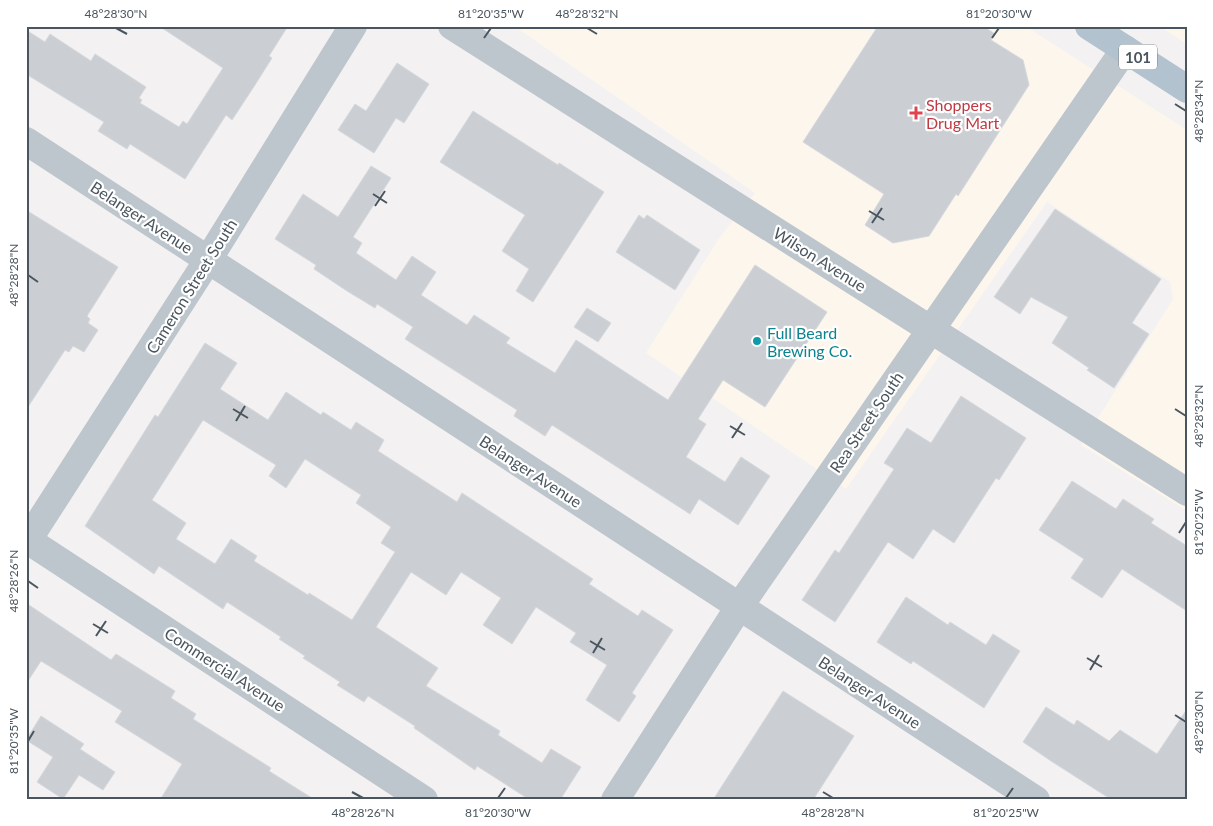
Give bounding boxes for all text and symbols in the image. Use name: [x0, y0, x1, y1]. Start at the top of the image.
text: 48°28'30"N: [85, 6, 147, 21]
text: 81°20'35"W: [458, 6, 525, 21]
text: 48°28'32"N: [556, 6, 618, 21]
text: 81°20'30"W: [966, 6, 1033, 21]
road number: 101: [1119, 44, 1157, 70]
text: 48°28'34"N: [1191, 80, 1206, 142]
place label: Shoppers Drug Mart: [926, 95, 1000, 132]
marker: Shoppers Drug Mart: [910, 107, 922, 119]
street label: Belanger Avenue: [87, 177, 197, 257]
street label: Cameron Street South: [142, 215, 240, 357]
street label: Wilson Avenue: [770, 223, 870, 295]
text: 48°28'28"N: [6, 244, 21, 306]
place label: Full Beard Brewing Co.: [767, 323, 852, 360]
marker: Full Beard Brewing Co.: [751, 335, 763, 347]
street label: Rea Street South: [825, 368, 907, 476]
text: 48°28'32"N: [1191, 385, 1206, 447]
street label: Belanger Avenue: [476, 431, 586, 511]
text: 81°20'25"W: [1191, 488, 1206, 555]
text: 48°28'26"N: [6, 550, 21, 612]
street label: Commercial Avenue: [161, 623, 289, 715]
street label: Belanger Avenue: [815, 652, 925, 732]
text: 48°28'30"N: [1191, 691, 1206, 753]
text: 81°20'35"W: [6, 707, 21, 774]
text: 48°28'26"N: [332, 805, 394, 820]
text: 81°20'30"W: [465, 805, 532, 820]
text: 48°28'28"N: [802, 805, 864, 820]
text: 81°20'25"W: [973, 805, 1040, 820]

